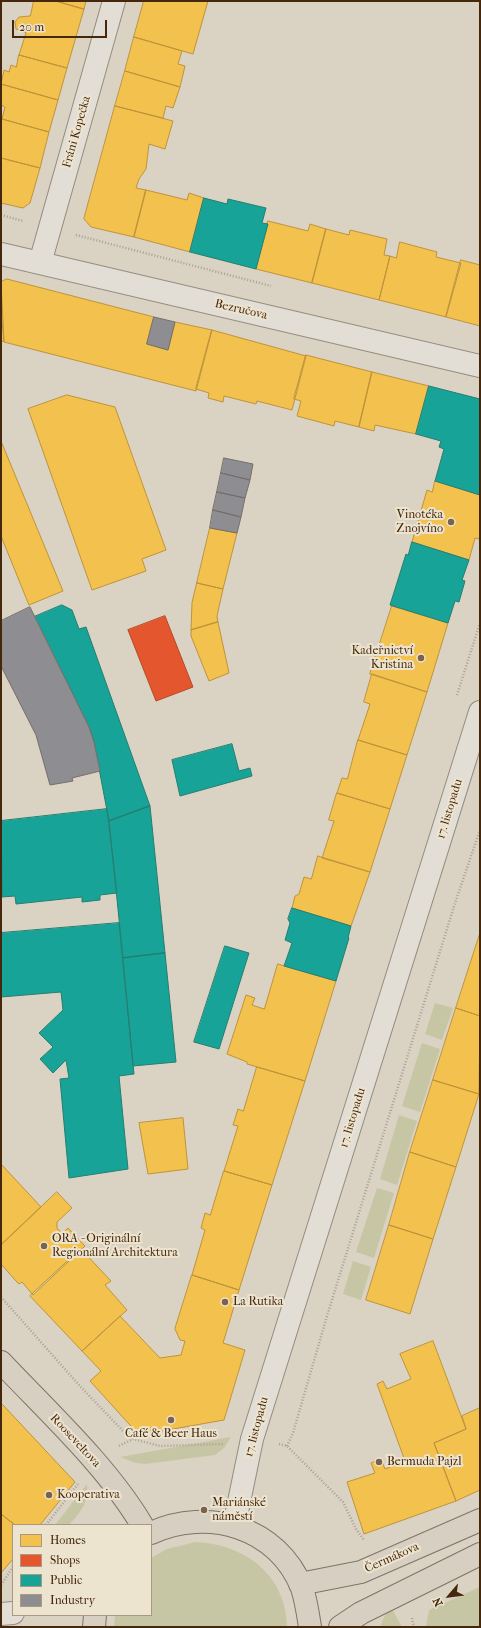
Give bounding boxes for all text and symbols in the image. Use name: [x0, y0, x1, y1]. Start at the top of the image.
scale bar: [14, 12, 109, 38]
text: 20 m: [19, 20, 44, 34]
street label: Fráni Kopečka: [60, 94, 94, 170]
street label: Bezručova: [213, 297, 269, 323]
place label: Vinotéka Znojvíno: [396, 508, 443, 536]
marker: Vinotéka Znojvíno: [446, 517, 456, 527]
place label: Kadeřnictví Kristina: [351, 644, 413, 672]
marker: Kadeřnictví Kristina: [416, 653, 426, 663]
street label: 17. listopadu: [434, 777, 466, 841]
street label: 17. listopadu: [337, 1086, 369, 1150]
place label: ORA - Originální Regionální Architektura: [52, 1232, 178, 1260]
marker: ORA - Originální Regionální Architektura: [39, 1241, 49, 1251]
place label: La Rutika: [233, 1295, 283, 1309]
marker: La Rutika: [220, 1297, 230, 1307]
street label: 17. listopadu: [242, 1395, 272, 1459]
street label: Rooseveltova: [47, 1411, 103, 1471]
marker: Café & Beer Haus: [166, 1415, 176, 1425]
place label: Café & Beer Haus: [125, 1427, 217, 1441]
place label: Bermuda Pajzl: [387, 1455, 461, 1469]
marker: Bermuda Pajzl: [374, 1457, 384, 1467]
place label: Kooperativa: [57, 1488, 120, 1502]
marker: Kooperativa: [44, 1490, 54, 1500]
place label: Mariánské náměstí: [212, 1496, 266, 1524]
marker: Mariánské náměstí: [199, 1505, 209, 1515]
legend: [12, 1524, 152, 1616]
text: Homes: [50, 1533, 86, 1547]
street label: Čermákova: [363, 1540, 421, 1576]
text: Shops: [50, 1553, 80, 1567]
text: Public: [50, 1573, 82, 1587]
north arrow: [429, 1576, 469, 1616]
text: Industry: [50, 1593, 95, 1607]
text: N: [430, 1595, 446, 1609]

